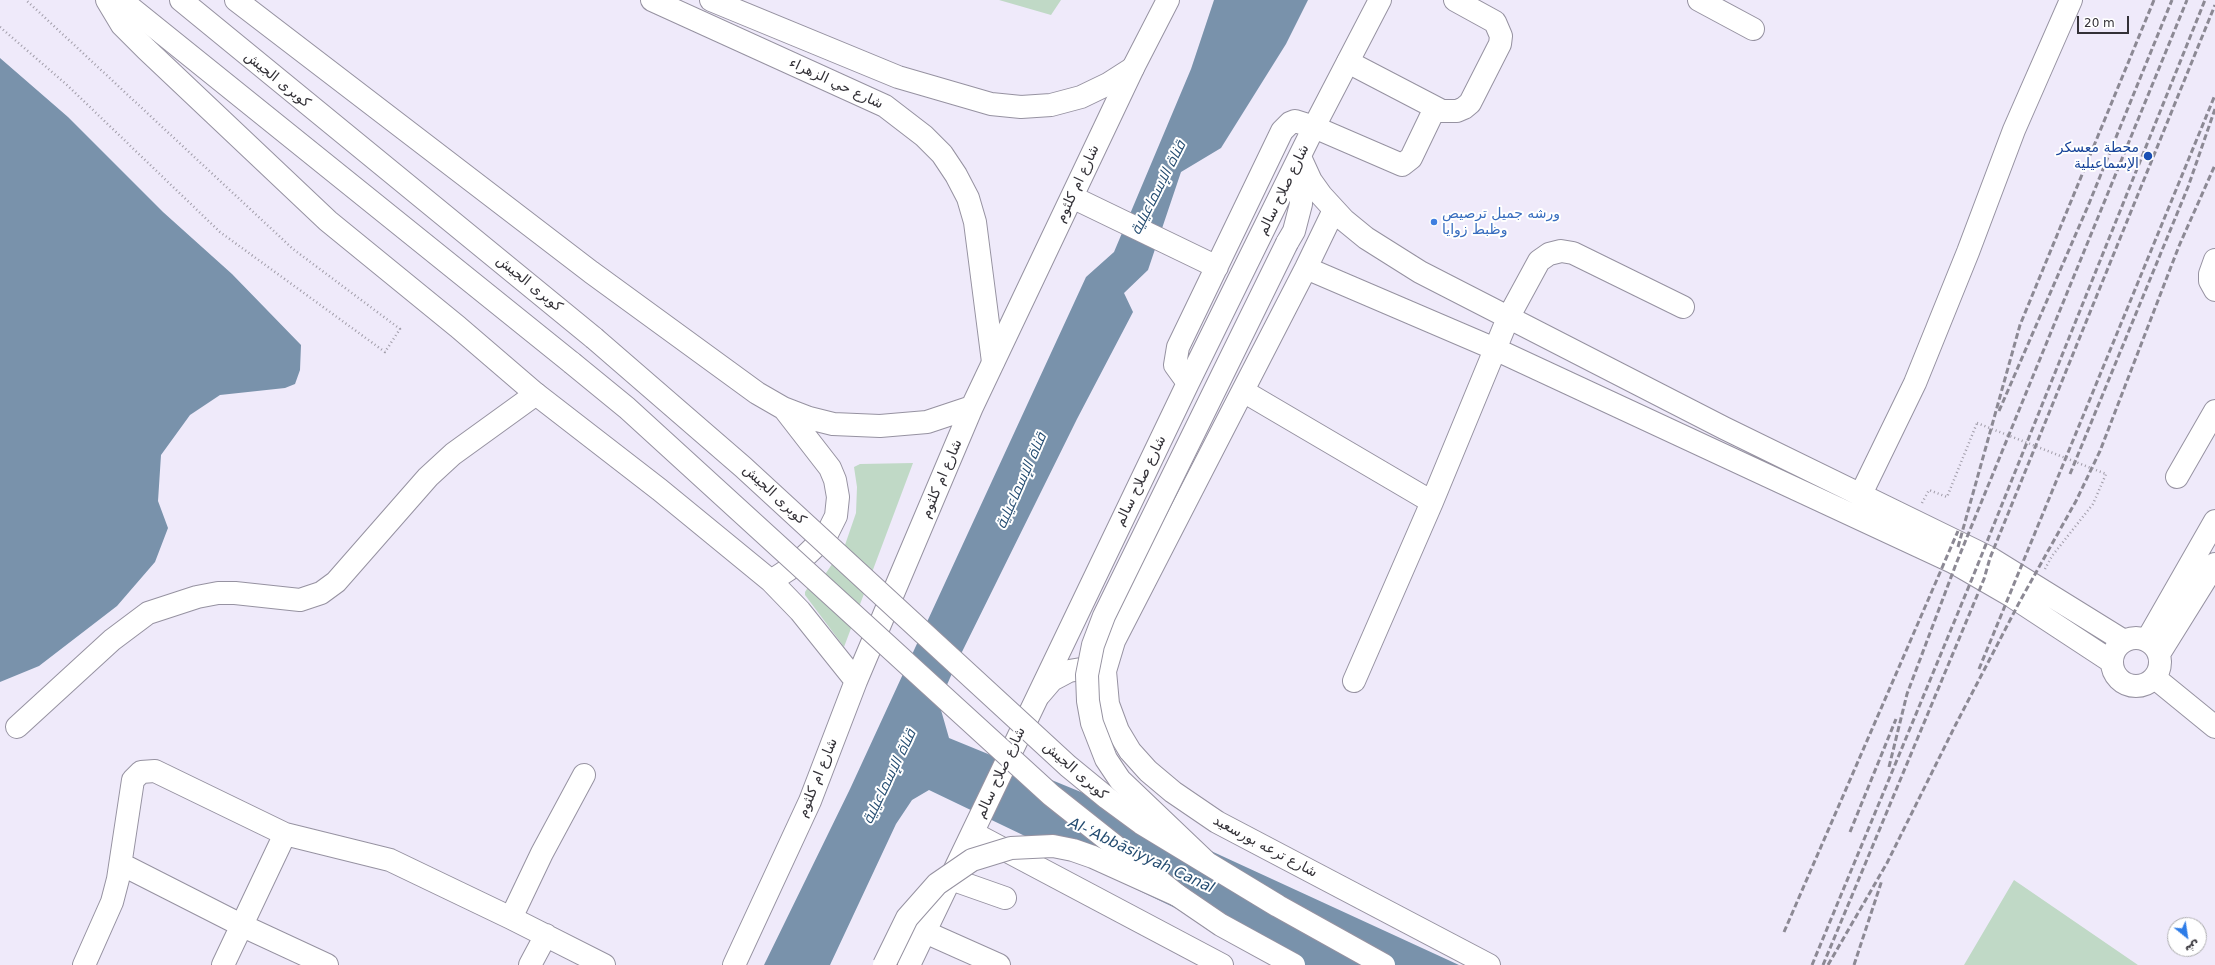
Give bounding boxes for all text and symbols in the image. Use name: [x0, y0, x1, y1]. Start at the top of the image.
scale bar: [2079, 8, 2131, 34]
text: 20 m: [2084, 16, 2115, 30]
street label: كوبرى الجيش: [241, 48, 313, 112]
street label: شارع حي الزهراء: [786, 55, 886, 113]
water label: قناة الإسماعيلية: [1128, 138, 1190, 238]
place label: محطة معسكر الإسماعيلية: [2057, 140, 2139, 172]
street label: شارع ام كلثوم: [1053, 142, 1103, 226]
street label: شارع صلاح سالم: [1255, 142, 1313, 238]
marker: محطة معسكر الإسماعيلية: [2142, 150, 2154, 162]
place label: ورشه جميل ترصيص وظبط زوايا: [1442, 206, 1560, 238]
marker: ورشه جميل ترصيص وظبط زوايا: [1429, 217, 1439, 227]
street label: كوبرى الجيش: [493, 252, 565, 316]
water label: قناة الإسماعيلية: [993, 430, 1051, 532]
street label: شارع صلاح سالم: [1112, 433, 1170, 529]
street label: شارع ام كلثوم: [918, 437, 966, 521]
street label: كوبرى الجيش: [739, 462, 809, 528]
street label: شارع صلاح سالم: [972, 725, 1030, 821]
water label: قناة الإسماعيلية: [859, 727, 921, 827]
street label: شارع ام كلثوم: [794, 736, 842, 820]
street label: كوبرى الجيش: [1039, 738, 1111, 804]
street label: شارع ترعه بورسعيد: [1210, 812, 1320, 882]
water label: Al-ʿAbbāsiyyah Canal: [1065, 814, 1217, 898]
north arrow: [2167, 917, 2207, 957]
text: ش: [2183, 938, 2203, 956]

